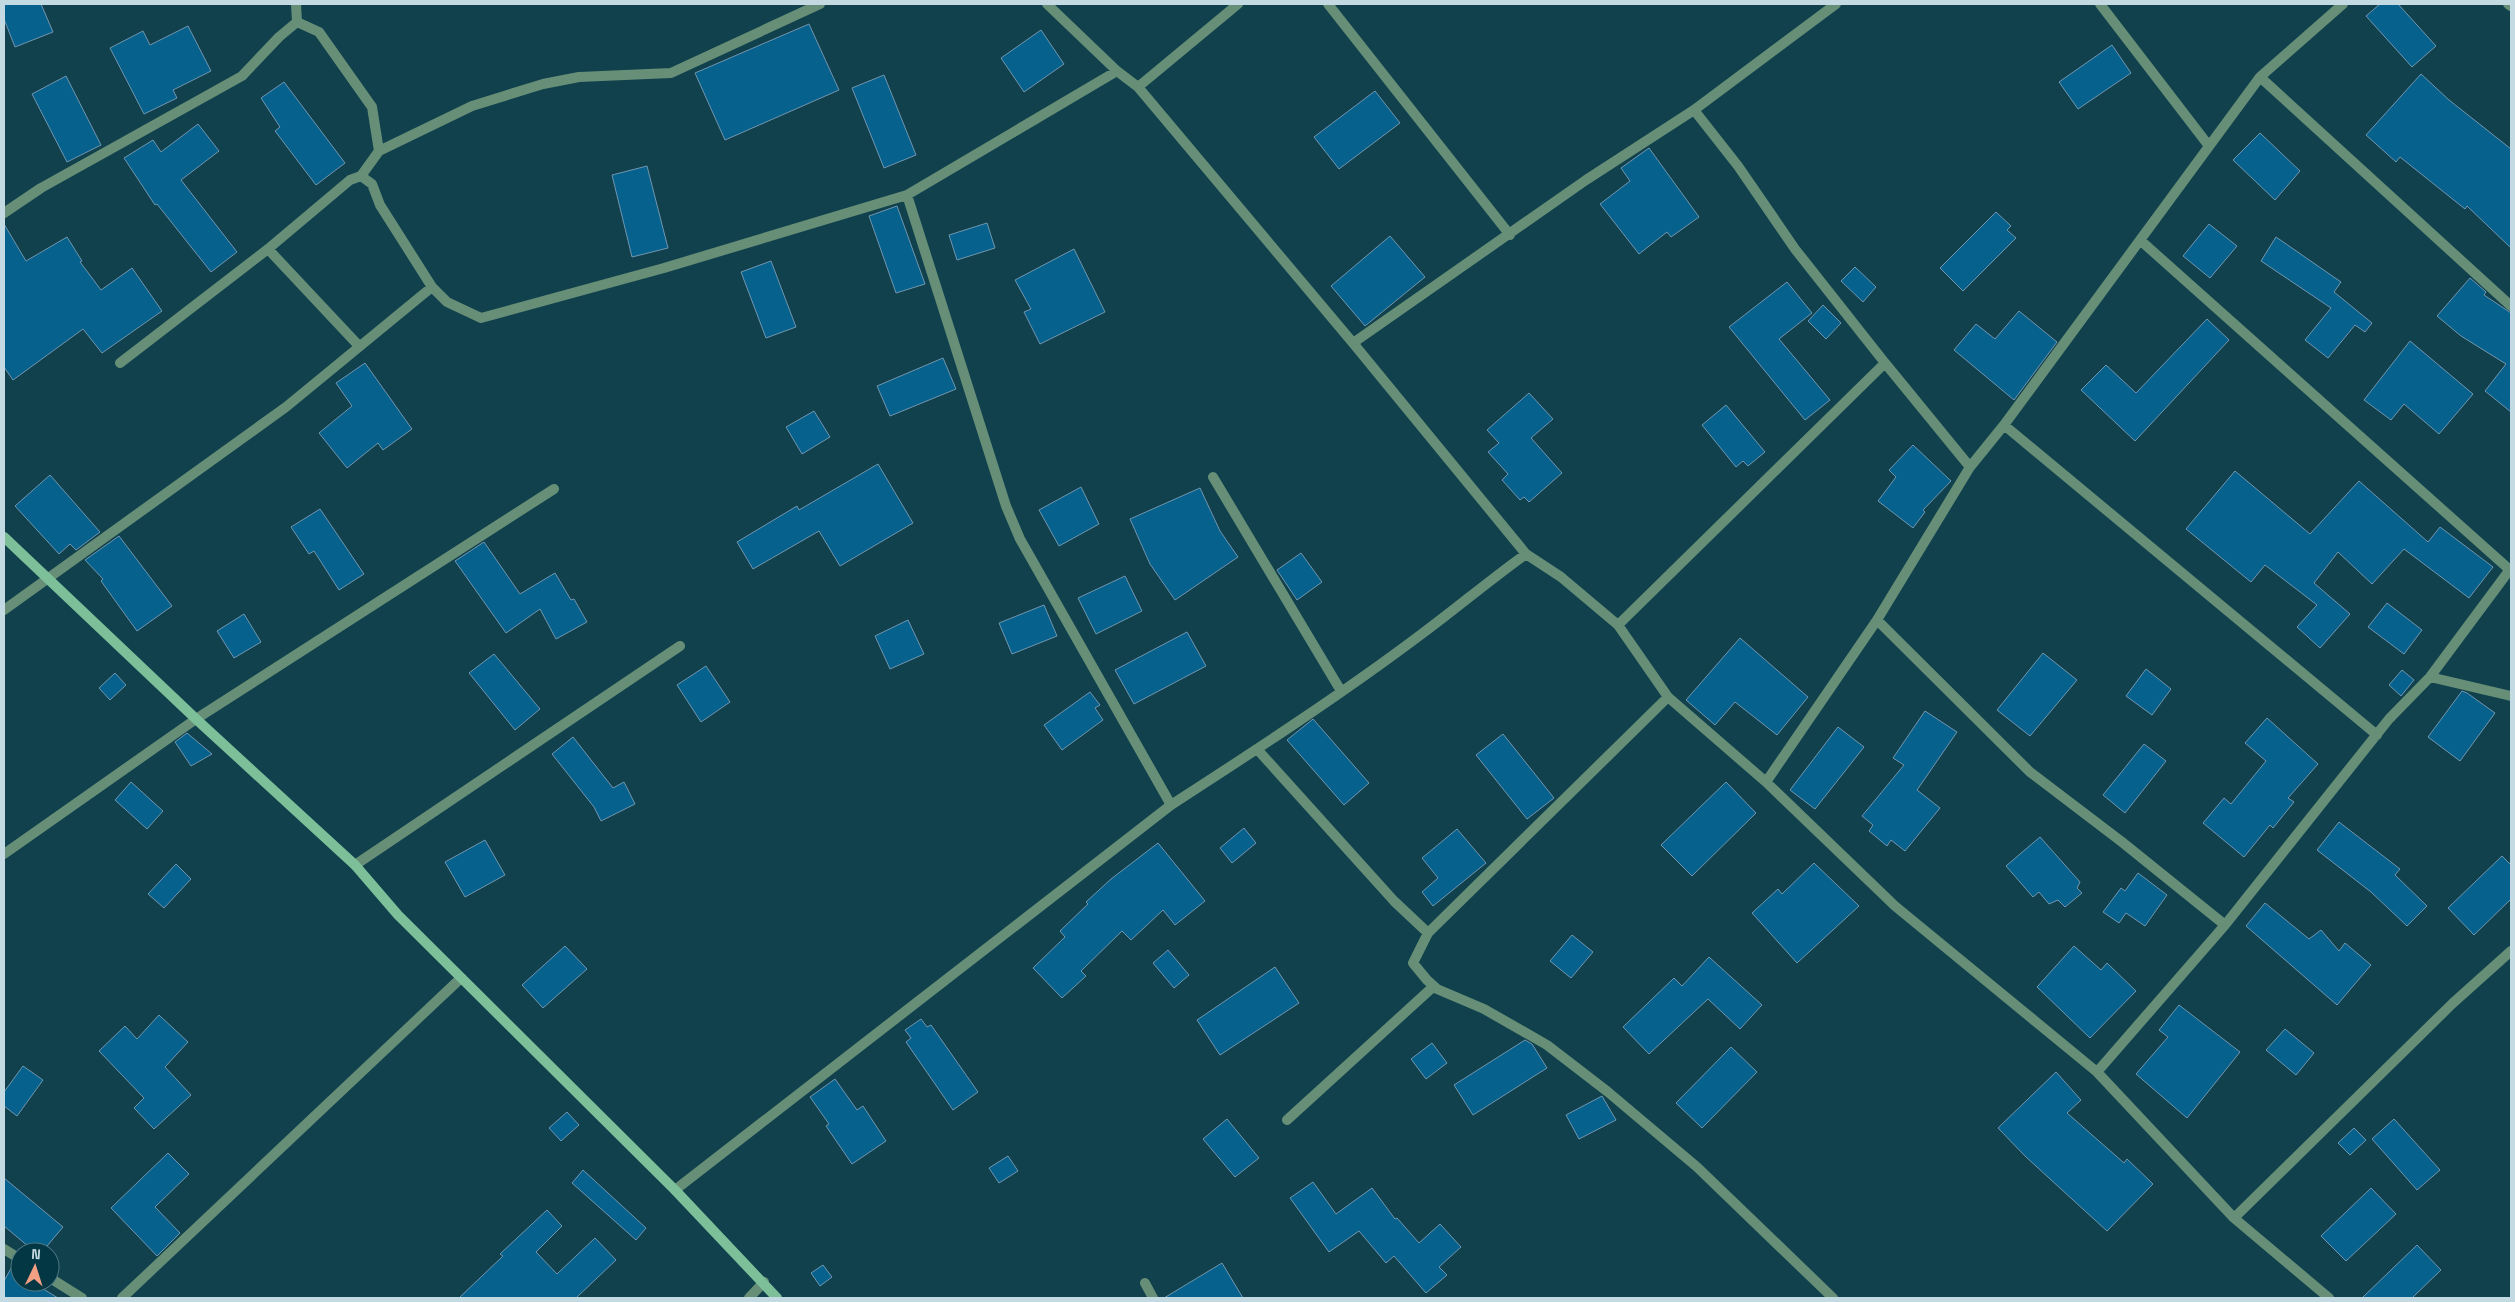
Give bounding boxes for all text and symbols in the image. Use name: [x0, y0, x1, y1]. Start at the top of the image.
north arrow: [10, 1242, 60, 1292]
text: N: [31, 1245, 41, 1263]

